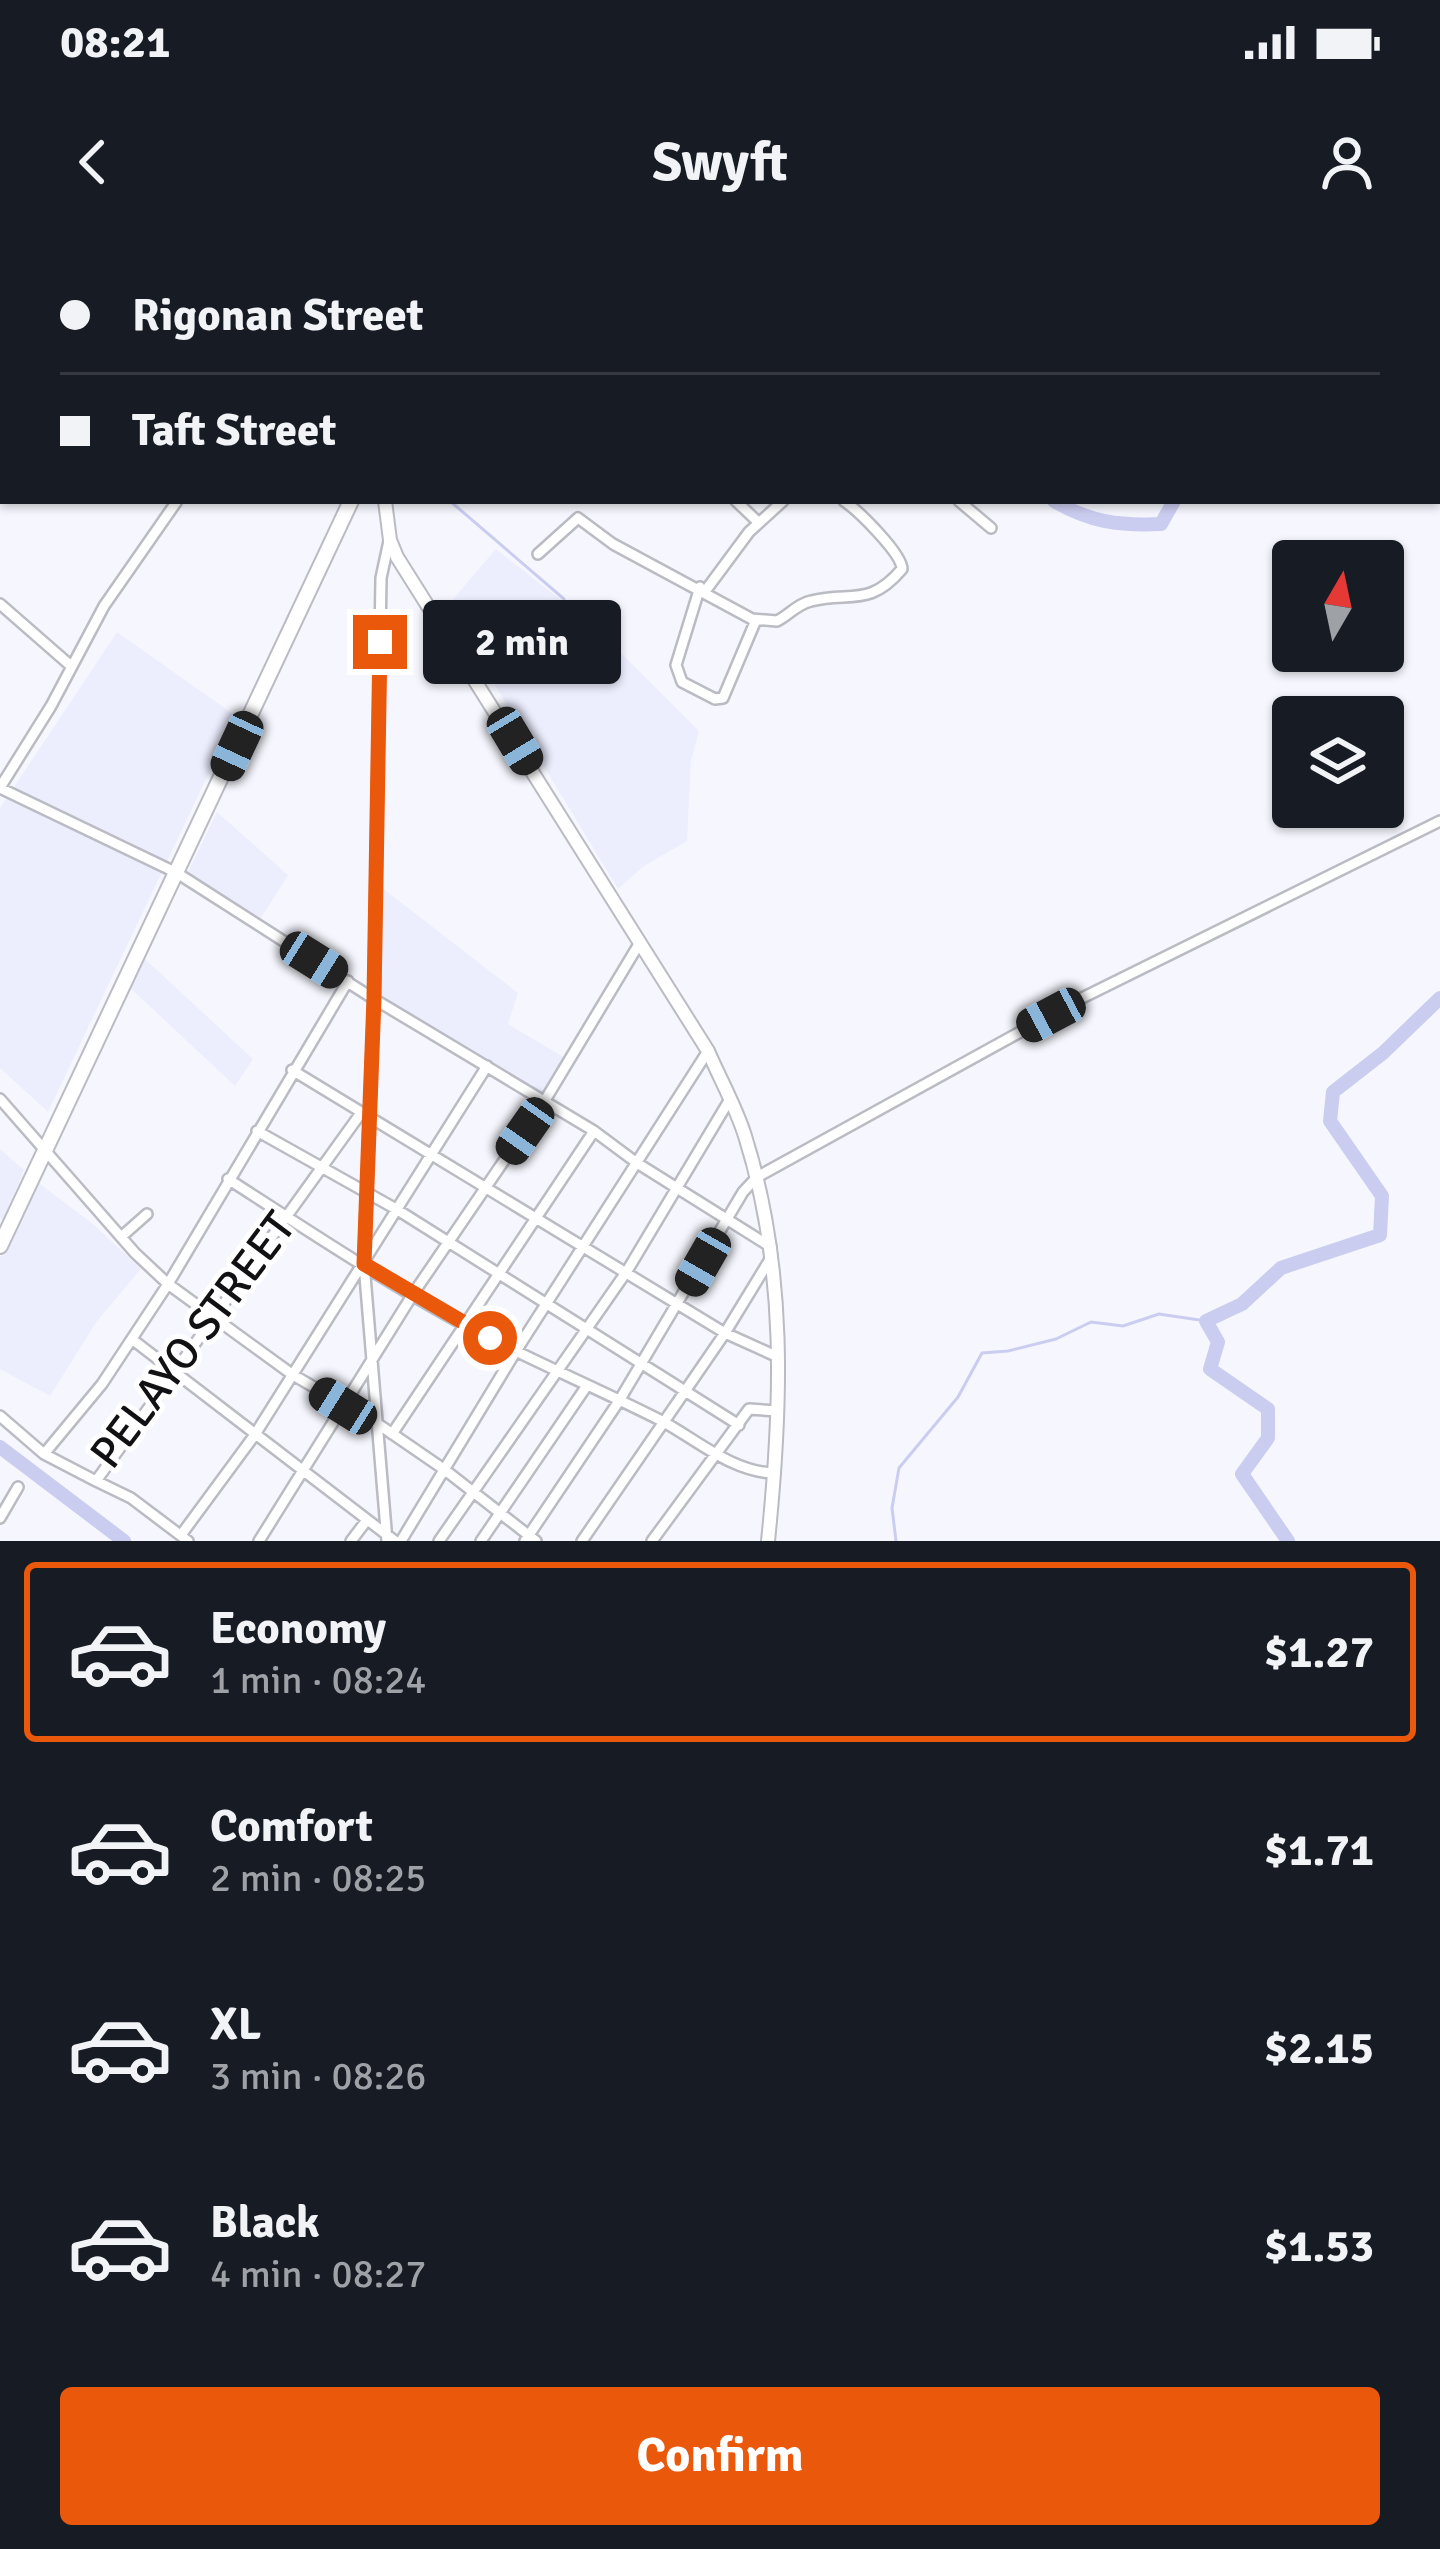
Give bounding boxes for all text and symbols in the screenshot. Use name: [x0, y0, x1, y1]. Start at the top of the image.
text: 08:21: [60, 15, 170, 70]
icon: back: [60, 129, 126, 195]
text: Swyft: [652, 129, 788, 196]
icon: person: [1314, 129, 1380, 195]
text: Rigonan Street: [132, 288, 424, 343]
text: Taft Street: [132, 403, 336, 458]
north arrow: [1272, 540, 1404, 672]
map controls: [1272, 540, 1404, 828]
callout: 2 min: [422, 600, 620, 684]
route end: [353, 615, 407, 669]
text: 2 min: [475, 618, 569, 666]
button: layers: [1272, 696, 1404, 828]
car: [481, 701, 549, 781]
car: [205, 706, 269, 786]
car: [274, 926, 354, 994]
car: [1011, 982, 1091, 1048]
car: [490, 1091, 560, 1171]
street label: PELAYO STREET: [79, 1201, 307, 1479]
car: [669, 1222, 737, 1302]
route start: [463, 1311, 517, 1365]
car: [303, 1372, 383, 1440]
icon: car: [66, 1598, 174, 1706]
text: Economy: [210, 1601, 386, 1656]
text: $1.27: [1264, 1625, 1374, 1680]
text: 1 min · 08:24: [210, 1656, 426, 1704]
icon: car: [66, 1796, 174, 1904]
text: Comfort: [210, 1799, 373, 1854]
text: $1.71: [1264, 1823, 1374, 1878]
text: 2 min · 08:25: [210, 1854, 426, 1902]
icon: car: [66, 1994, 174, 2102]
text: XL: [210, 1997, 261, 2052]
text: $2.15: [1264, 2021, 1374, 2076]
text: 3 min · 08:26: [210, 2052, 426, 2100]
icon: car: [66, 2192, 174, 2300]
text: Black: [210, 2195, 320, 2250]
text: $1.53: [1264, 2219, 1374, 2274]
text: 4 min · 08:27: [210, 2250, 426, 2298]
button: Confirm: [60, 2387, 1380, 2525]

